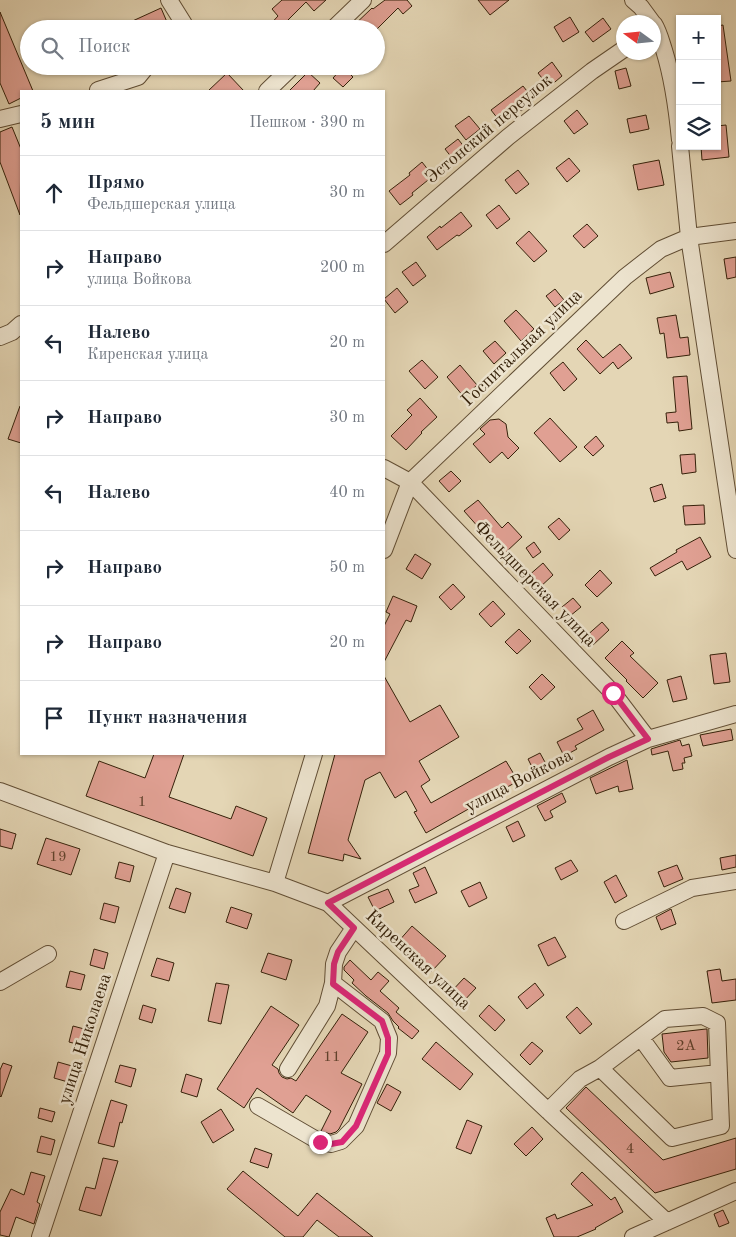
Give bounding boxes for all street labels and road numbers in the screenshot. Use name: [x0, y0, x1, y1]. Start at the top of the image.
street label: Эстонский переулок: [422, 71, 556, 187]
street label: Госпитальная улица: [458, 286, 586, 410]
street label: Фельдшерская улица: [470, 518, 600, 650]
street label: улица Войкова: [463, 746, 576, 816]
street label: Киренская улица: [362, 907, 474, 1013]
street label: улица Николаева: [55, 971, 115, 1107]

